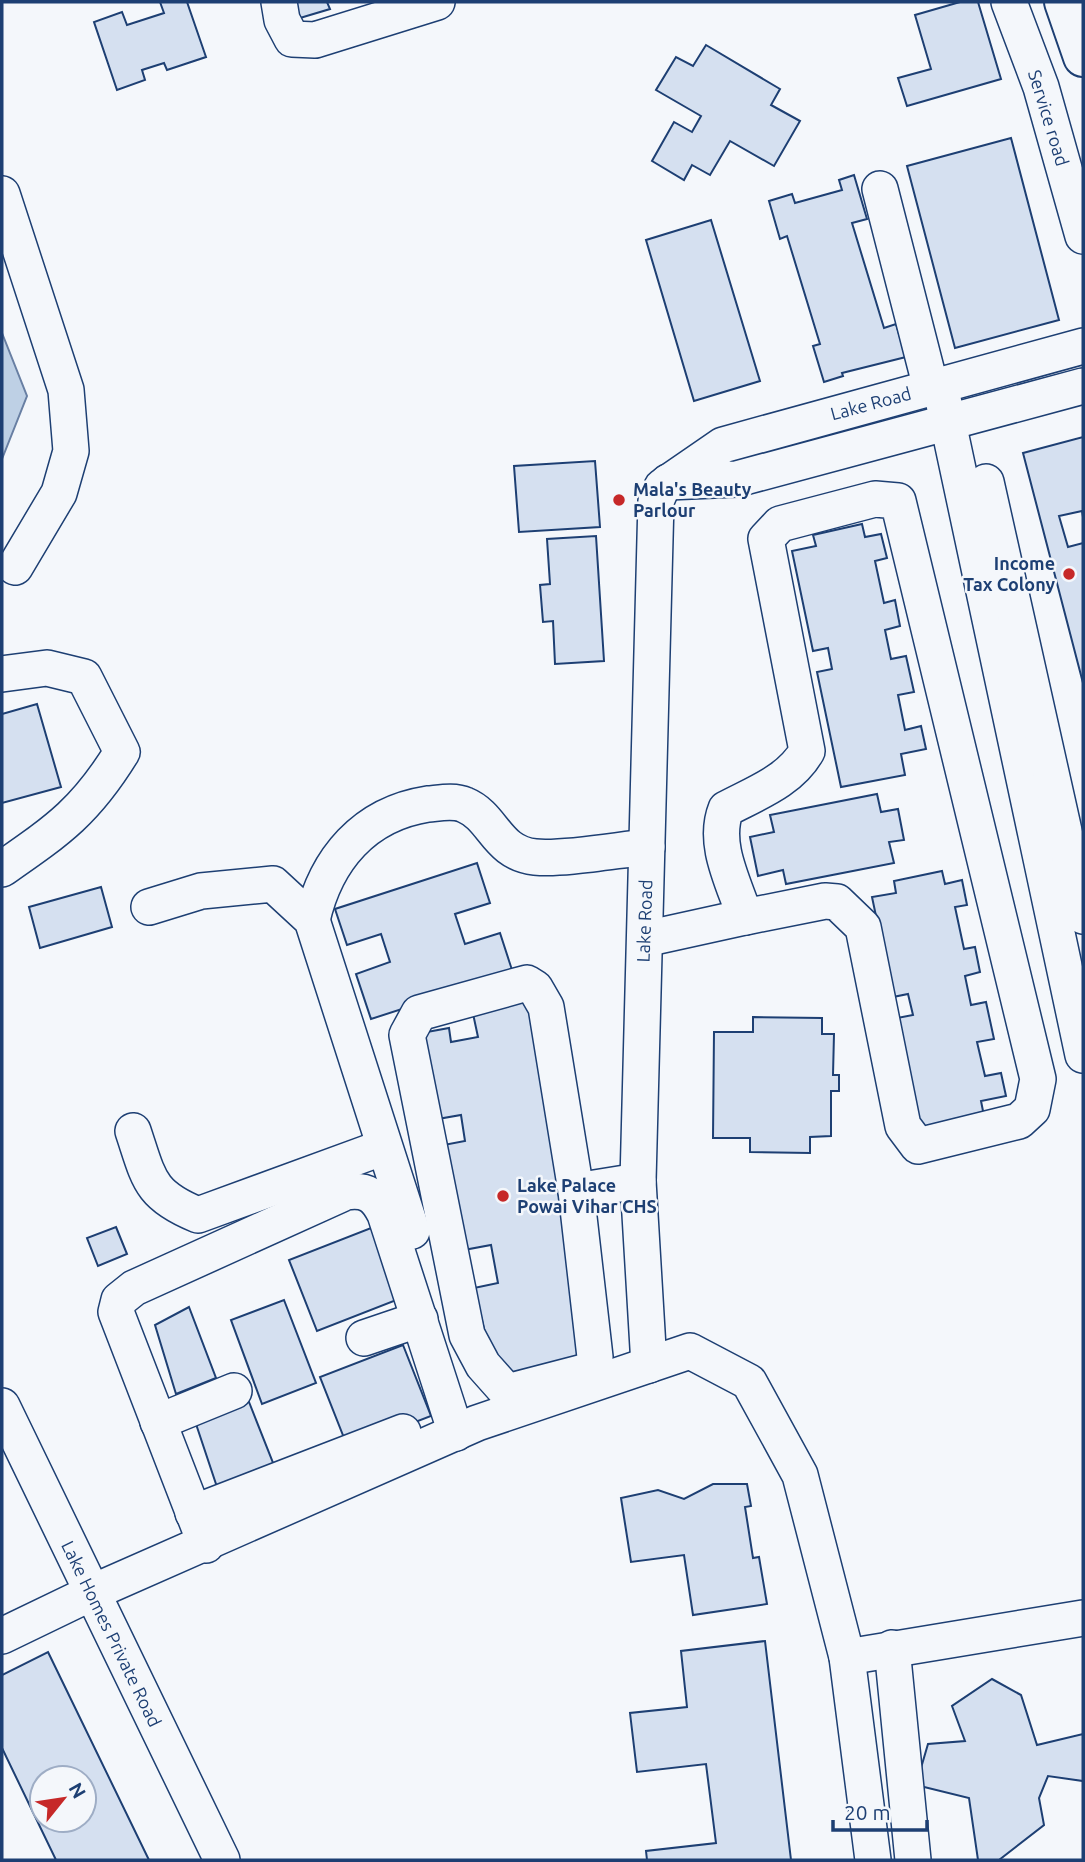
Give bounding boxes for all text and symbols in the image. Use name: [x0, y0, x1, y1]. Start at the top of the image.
street label: Service road: [1025, 67, 1073, 168]
street label: Lake Road: [828, 383, 913, 423]
place label: Mala's Beauty Parlour: [633, 479, 752, 520]
marker: Mala's Beauty Parlour: [611, 492, 627, 508]
place label: Income Tax Colony: [963, 553, 1055, 594]
marker: Income Tax Colony: [1061, 566, 1077, 582]
street label: Lake Road: [633, 879, 655, 963]
place label: Lake Palace Powai Vihar CHS: [517, 1175, 657, 1216]
marker: Lake Palace Powai Vihar CHS: [495, 1188, 511, 1204]
street label: Lake Homes Private Road: [58, 1537, 166, 1730]
north arrow: [28, 1764, 98, 1834]
text: N: [65, 1779, 91, 1802]
scale bar: [833, 1788, 928, 1832]
text: 20 m: [844, 1800, 891, 1824]

